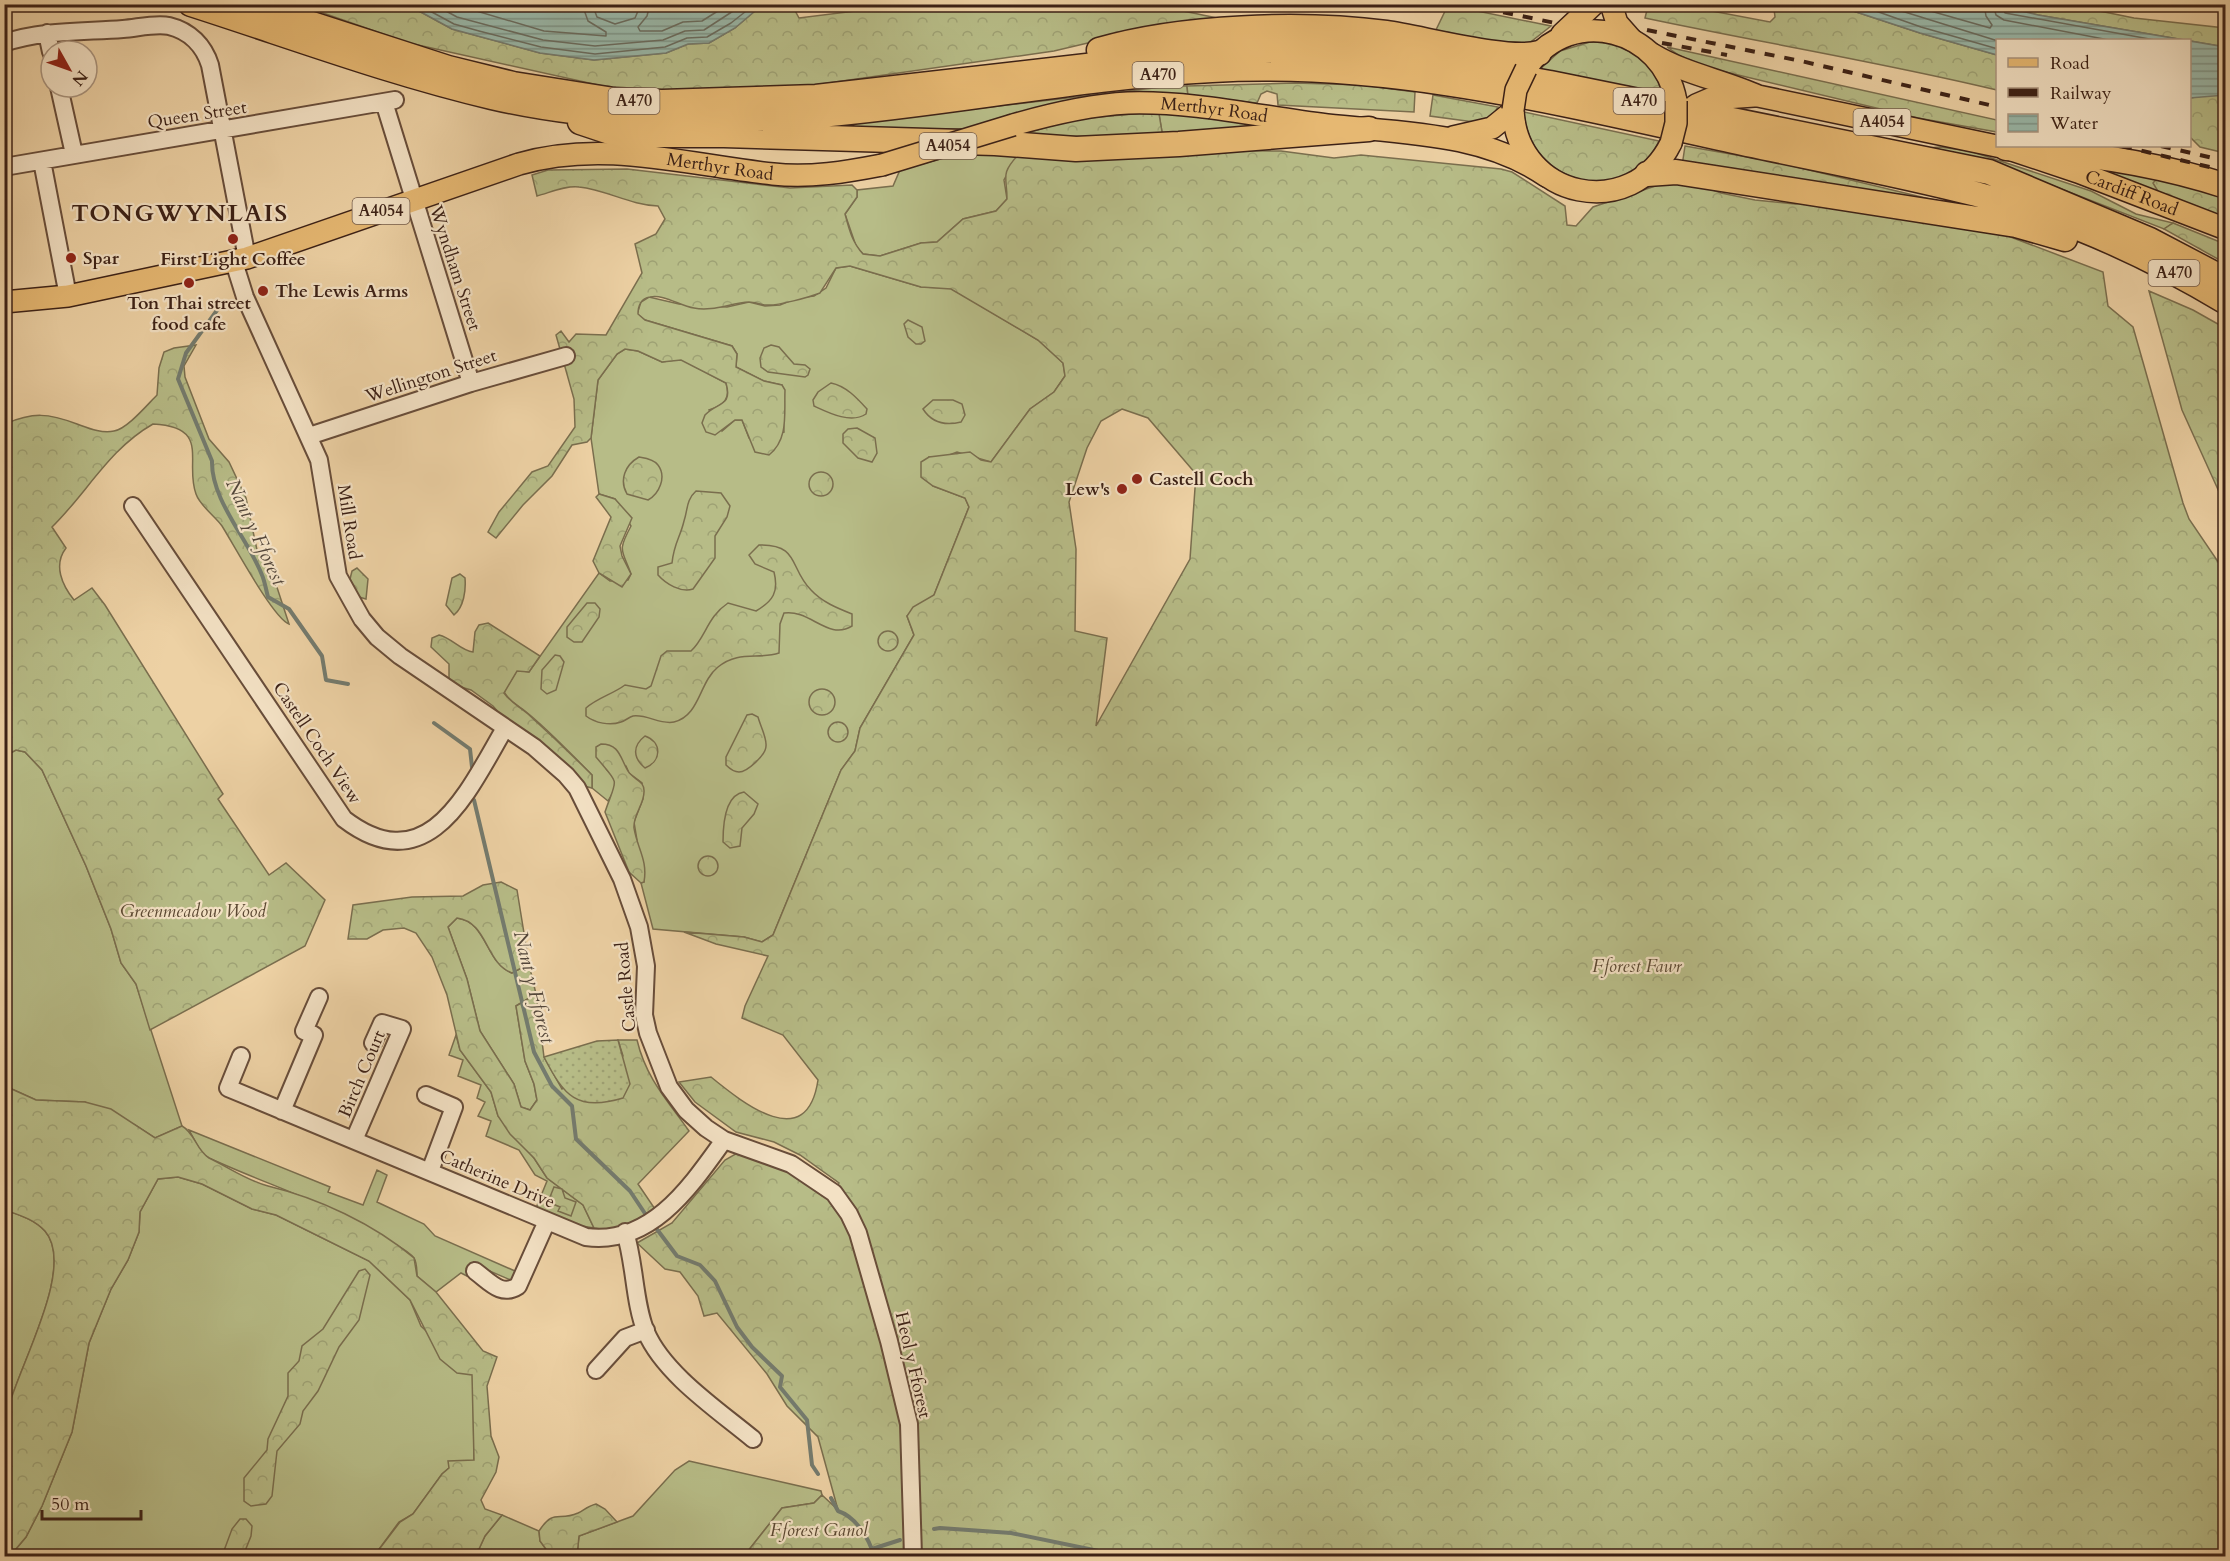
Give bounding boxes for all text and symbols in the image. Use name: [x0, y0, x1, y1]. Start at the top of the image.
north arrow: [39, 39, 99, 99]
legend: [1996, 39, 2191, 147]
text: Road: [2050, 51, 2090, 76]
road number: A470: [1132, 62, 1184, 88]
text: N: [67, 66, 93, 90]
text: Railway: [2050, 81, 2112, 106]
road number: A470: [608, 88, 660, 114]
road number: A470: [1614, 88, 1664, 114]
street label: Merthyr Road: [1160, 91, 1270, 129]
street label: Queen Street: [146, 95, 249, 135]
road number: A4054: [1854, 109, 1910, 135]
text: Water: [2049, 111, 2099, 136]
road number: A4054: [920, 133, 976, 159]
street label: Merthyr Road: [665, 146, 775, 187]
street label: Cardiff Road: [2081, 163, 2182, 222]
district label: TONGWYNLAIS: [71, 197, 289, 230]
road number: A4054: [352, 198, 410, 224]
street label: Wyndham Street: [423, 201, 487, 334]
marker: First Light Coffee: [226, 232, 240, 246]
place label: Spar: [83, 246, 120, 271]
place label: First Light Coffee: [160, 247, 306, 272]
marker: Spar: [64, 251, 78, 265]
road number: A470: [2148, 260, 2200, 286]
marker: Ton Thai street food cafe: [182, 276, 196, 290]
place label: The Lewis Arms: [275, 279, 408, 304]
marker: The Lewis Arms: [256, 284, 270, 298]
place label: Ton Thai street food cafe: [127, 291, 252, 337]
street label: Wellington Street: [361, 343, 500, 409]
place label: Castell Coch: [1149, 467, 1254, 492]
marker: Castell Coch: [1130, 472, 1144, 486]
water label: Nant y Fforest: [219, 474, 293, 591]
place label: Lew's: [1065, 477, 1110, 502]
marker: Lew's: [1115, 482, 1129, 496]
street label: Mill Road: [331, 483, 367, 562]
street label: Castell Coch View: [267, 677, 368, 810]
park label: Greenmeadow Wood: [120, 899, 267, 924]
water label: Nant y Fforest: [507, 928, 561, 1047]
street label: Castle Road: [610, 940, 642, 1033]
park label: Fforest Fawr: [1592, 954, 1683, 979]
street label: Birch Court: [332, 1026, 392, 1121]
street label: Catherine Drive: [435, 1143, 559, 1215]
street label: Heol y Fforest: [889, 1309, 937, 1421]
scale bar: [42, 1483, 141, 1521]
text: 50 m: [51, 1492, 90, 1517]
park label: Fforest Ganol: [770, 1518, 869, 1543]

